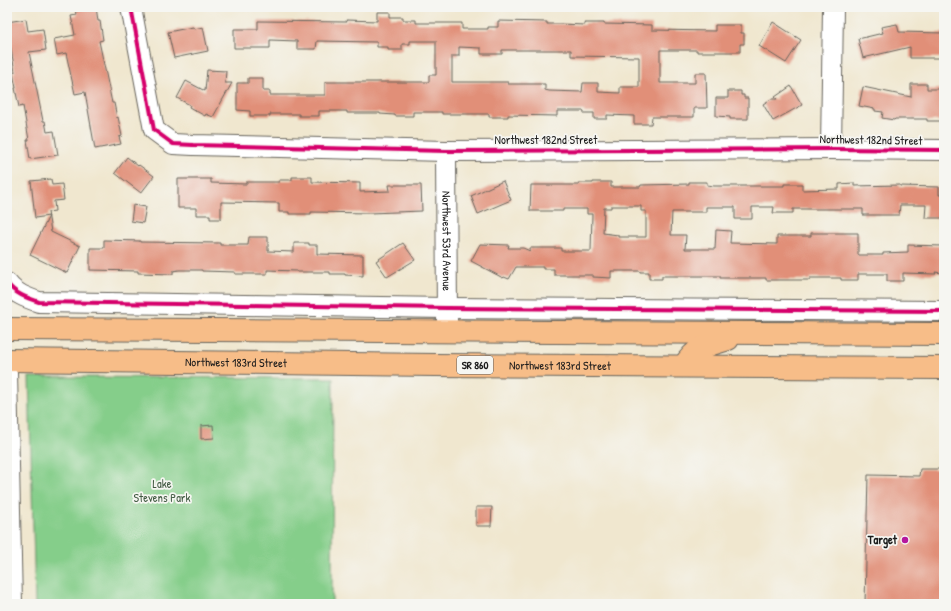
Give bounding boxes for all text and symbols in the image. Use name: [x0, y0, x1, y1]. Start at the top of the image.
street label: Northwest 182nd Street: [819, 130, 923, 149]
street label: Northwest 182nd Street: [495, 131, 598, 148]
street label: Northwest 53rd Avenue: [438, 191, 456, 291]
street label: Northwest 183rd Street: [185, 353, 288, 371]
road number: SR 860: [457, 356, 493, 374]
street label: Northwest 183rd Street: [509, 356, 612, 374]
park label: Lake Stevens Park: [134, 475, 190, 506]
place label: Target: [867, 531, 898, 549]
marker: Target: [900, 535, 910, 545]

